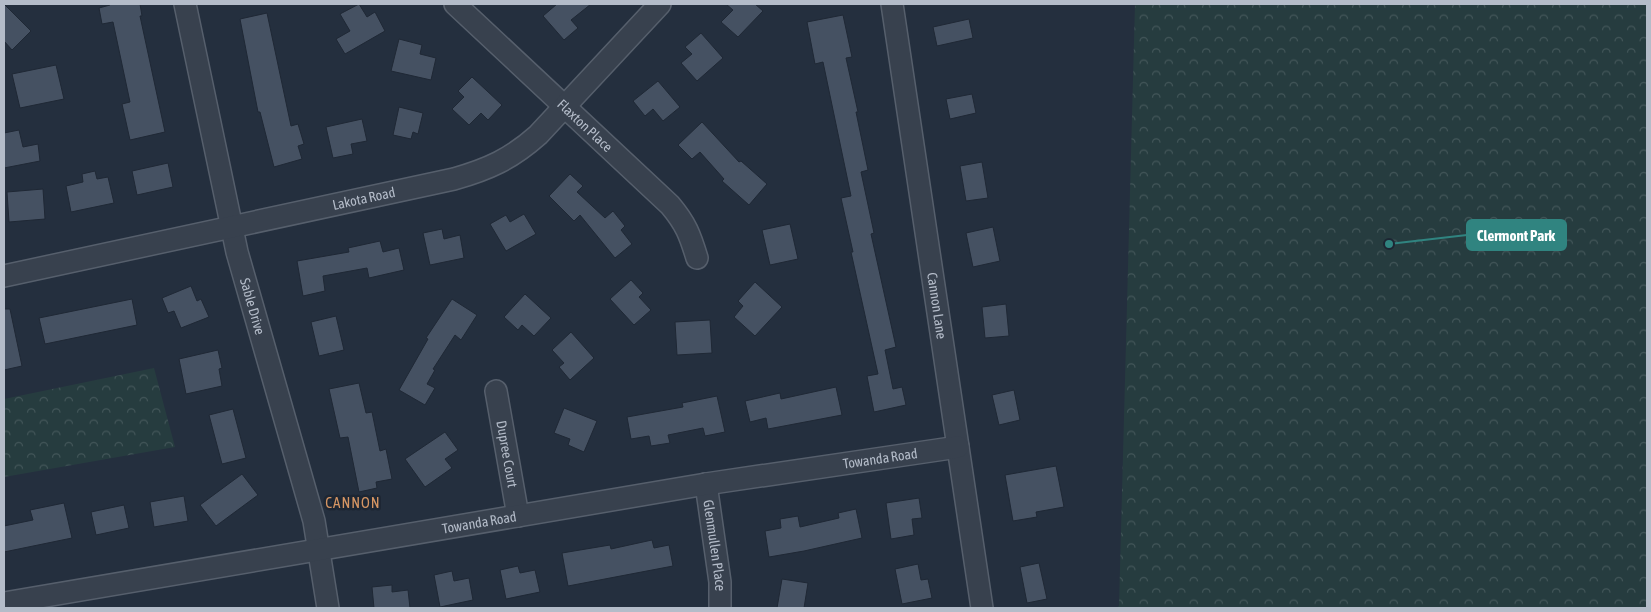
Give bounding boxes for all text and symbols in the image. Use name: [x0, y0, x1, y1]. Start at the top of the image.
street label: Flaxton Place: [554, 96, 616, 155]
street label: Lakota Road: [331, 184, 397, 213]
callout: Clermont Park: [1467, 220, 1566, 250]
text: Clermont Park: [1477, 227, 1556, 244]
street label: Cannon Lane: [924, 271, 950, 340]
street label: Sable Drive: [237, 276, 268, 337]
street label: Dupree Court: [493, 419, 521, 489]
street label: Towanda Road: [842, 445, 918, 472]
district label: CANNON: [325, 494, 381, 511]
street label: Glenmullen Place: [700, 499, 728, 591]
street label: Towanda Road: [441, 508, 518, 537]

